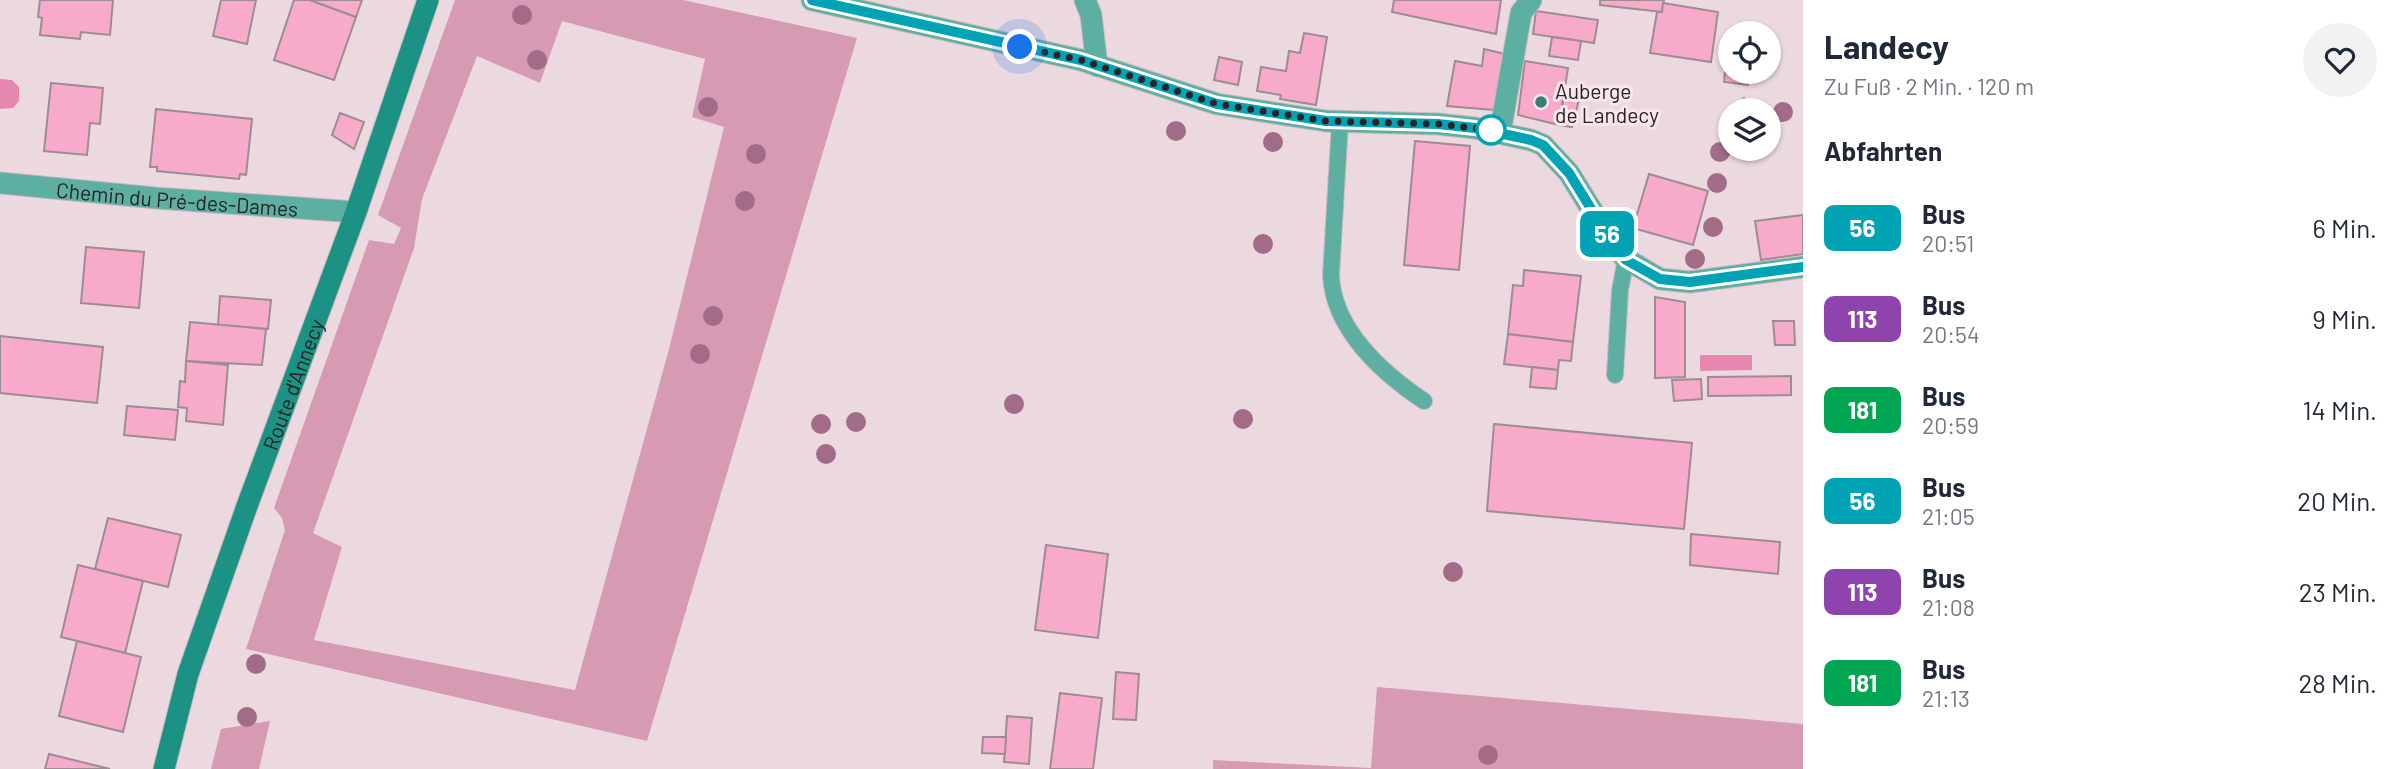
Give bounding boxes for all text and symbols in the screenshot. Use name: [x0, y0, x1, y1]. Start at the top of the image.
map controls: [1718, 21, 1781, 161]
button: locate: [1718, 21, 1781, 84]
button: heart: [2303, 23, 2377, 97]
text: Landecy: [1824, 26, 1949, 66]
your location: [1002, 29, 1037, 64]
text: Zu Fuß · 2 Min. · 120 m: [1824, 72, 2034, 100]
place label: Auberge de Landecy: [1555, 78, 1659, 127]
marker: Auberge de Landecy: [1533, 94, 1549, 110]
button: layers: [1718, 98, 1781, 161]
unlabelled marker: [1476, 115, 1506, 145]
text: Abfahrten: [1824, 135, 1942, 166]
street label: Chemin du Pré-des-Dames: [55, 176, 299, 220]
text: Bus: [1922, 198, 1965, 229]
line badge: 56: [1576, 211, 1638, 257]
text: 6 Min.: [2312, 212, 2377, 243]
text: 56: [1850, 213, 1875, 242]
text: 56: [1594, 219, 1620, 248]
text: 20:51: [1922, 229, 1974, 257]
text: Bus: [1922, 289, 1965, 320]
text: 9 Min.: [2312, 303, 2377, 334]
text: 113: [1847, 304, 1878, 333]
street label: Route d'Annecy: [256, 315, 328, 453]
text: 20:54: [1922, 320, 1980, 348]
text: Bus: [1922, 380, 1965, 411]
text: 14 Min.: [2302, 394, 2377, 425]
text: 181: [1848, 395, 1877, 424]
text: 20:59: [1922, 411, 1979, 439]
text: Bus: [1922, 471, 1965, 502]
text: 20 Min.: [2297, 485, 2377, 516]
text: 56: [1850, 486, 1875, 515]
text: 21:05: [1922, 502, 1975, 530]
text: Bus: [1922, 562, 1965, 593]
text: 23 Min.: [2299, 576, 2377, 607]
text: 113: [1847, 577, 1878, 606]
text: 21:08: [1922, 593, 1975, 621]
text: Bus: [1922, 653, 1965, 684]
text: 28 Min.: [2298, 667, 2377, 698]
text: 181: [1848, 668, 1877, 697]
text: 21:13: [1922, 684, 1970, 712]

